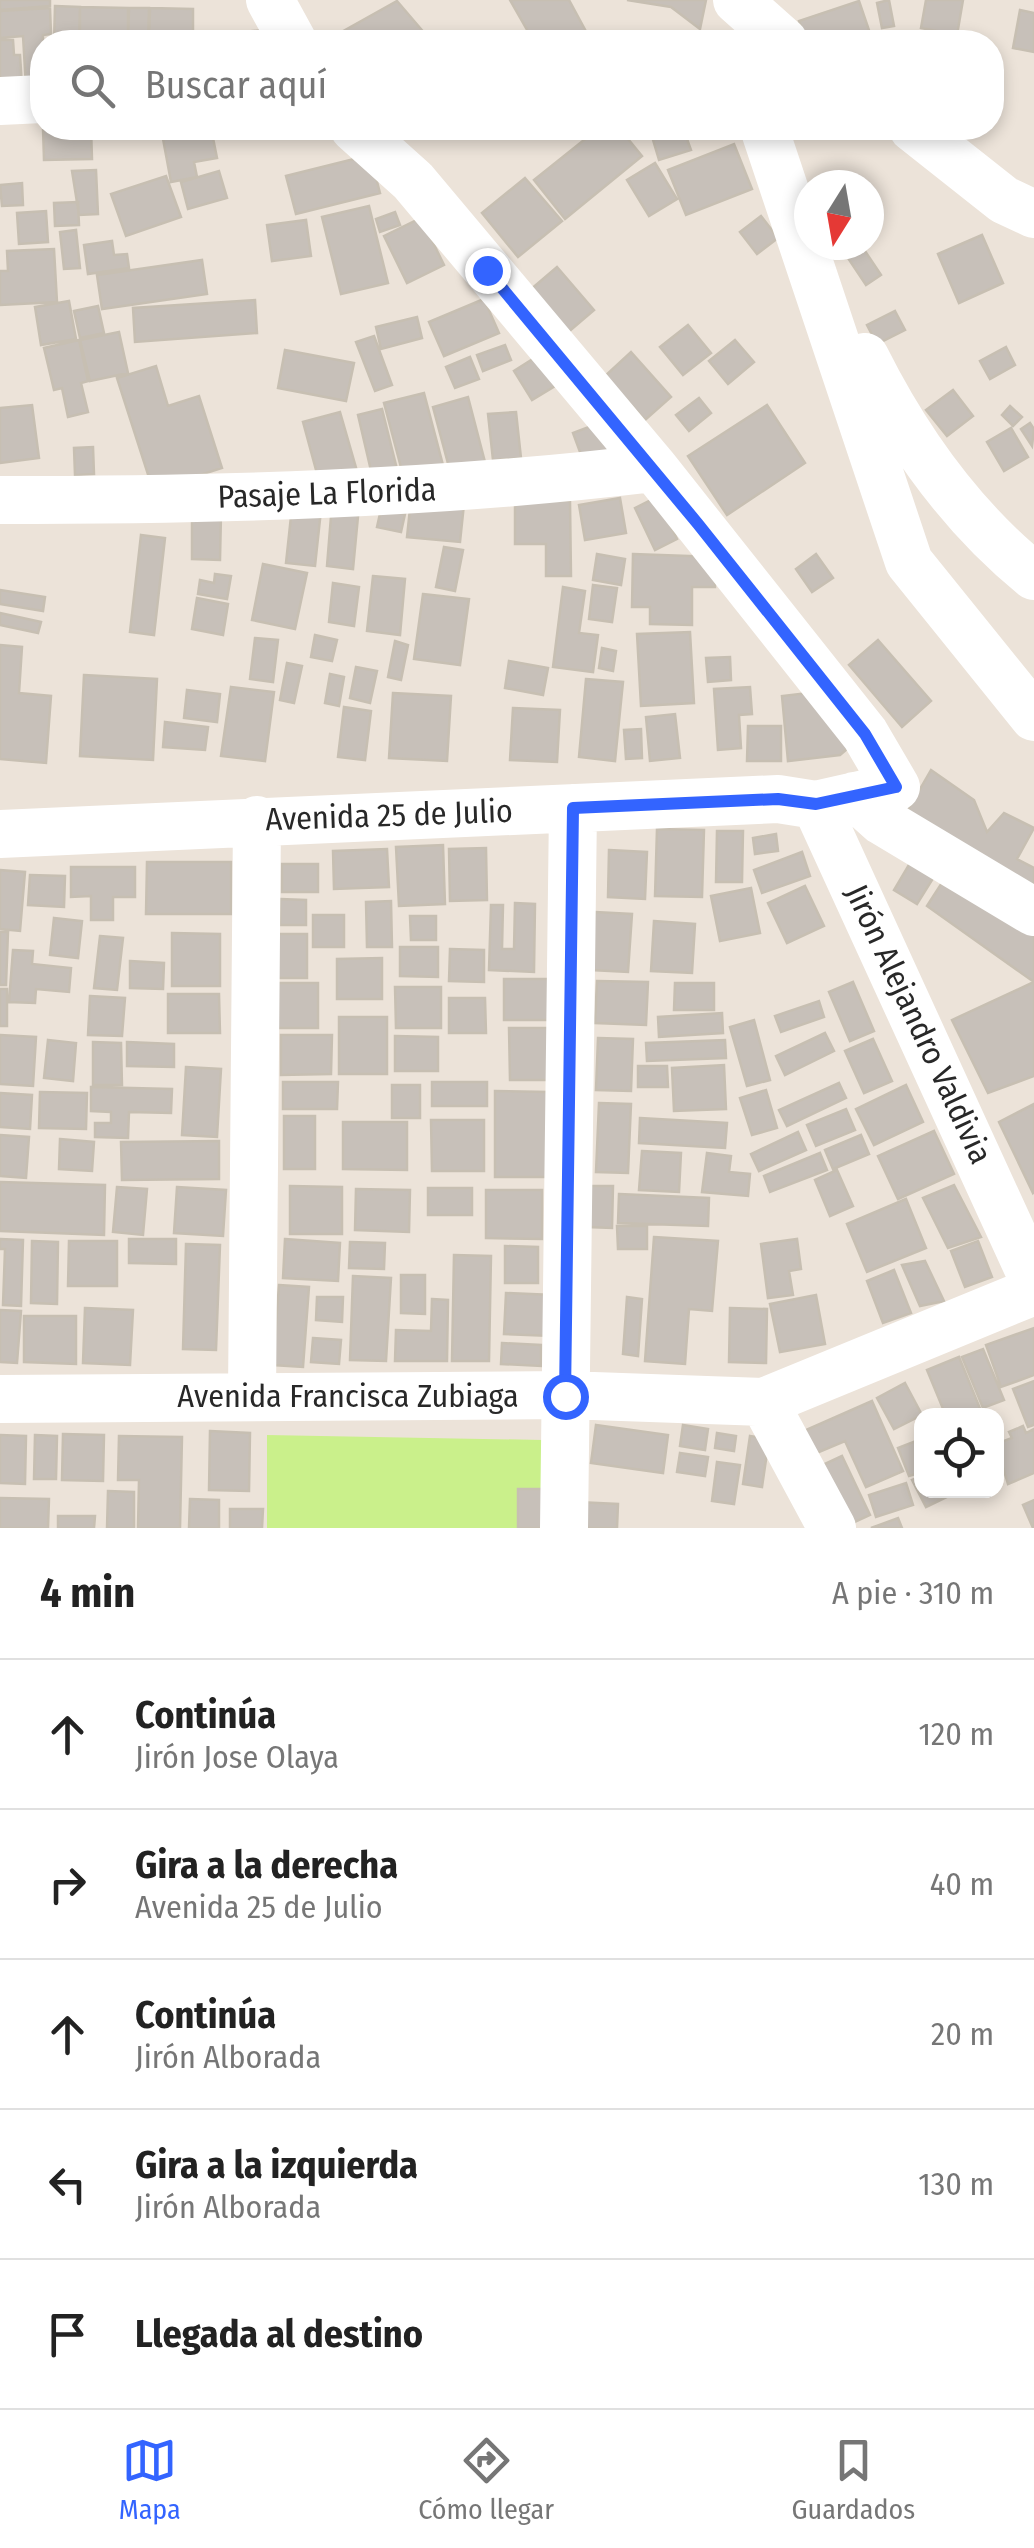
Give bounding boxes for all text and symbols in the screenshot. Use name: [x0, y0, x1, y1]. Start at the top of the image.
search box: [30, 30, 1004, 140]
icon: search: [65, 58, 120, 113]
text: Buscar aquí: [145, 62, 327, 108]
north arrow: [794, 170, 884, 260]
route end: [465, 248, 511, 294]
street label: Pasaje La Florida: [217, 470, 437, 516]
street label: Avenida 25 de Julio: [265, 792, 513, 838]
street label: Jirón Alejandro Valdivia: [838, 878, 1000, 1170]
route start: [543, 1374, 589, 1420]
street label: Avenida Francisca Zubiaga: [177, 1377, 519, 1415]
map controls: [914, 1408, 1004, 1498]
button: locate: [914, 1408, 1004, 1498]
text: 4 min: [40, 1568, 135, 1618]
text: A pie · 310 m: [832, 1574, 994, 1612]
text: Continúa: [135, 1692, 276, 1738]
icon: ahead: [40, 1707, 95, 1762]
text: 120 m: [919, 1715, 994, 1753]
text: Jirón Jose Olaya: [135, 1738, 339, 1776]
text: Gira a la derecha: [135, 1842, 398, 1888]
icon: right: [40, 1857, 95, 1912]
text: 40 m: [930, 1865, 994, 1903]
text: Avenida 25 de Julio: [135, 1888, 383, 1926]
text: Continúa: [135, 1992, 276, 2038]
icon: ahead: [40, 2007, 95, 2062]
text: 20 m: [931, 2015, 994, 2053]
text: Jirón Alborada: [135, 2038, 321, 2076]
text: Gira a la izquierda: [135, 2142, 418, 2188]
icon: left: [40, 2157, 95, 2212]
text: 130 m: [918, 2165, 994, 2203]
text: Jirón Alborada: [135, 2188, 321, 2226]
icon: arrive: [40, 2307, 95, 2362]
text: Llegada al destino: [135, 2311, 423, 2357]
tab: Mapa: [119, 2433, 181, 2526]
tab: Cómo llegar: [418, 2433, 554, 2526]
tab: Guardados: [791, 2433, 915, 2526]

